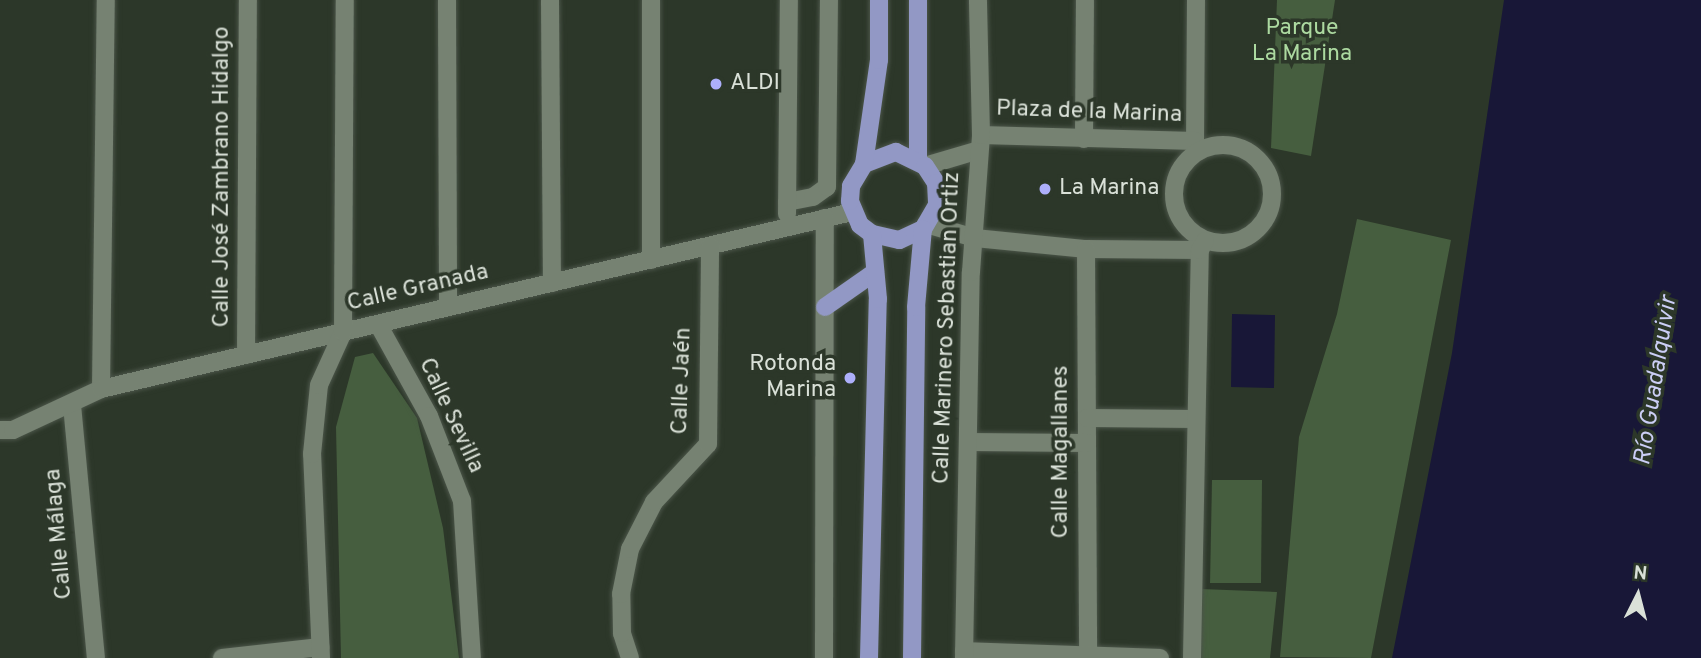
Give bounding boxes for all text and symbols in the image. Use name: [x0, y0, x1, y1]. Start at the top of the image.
park label: Parque La Marina: [1252, 15, 1352, 69]
street label: Calle José Zambrano Hidalgo: [209, 26, 237, 328]
place label: ALDI: [730, 70, 780, 98]
marker: ALDI: [708, 76, 724, 92]
street label: Plaza de la Marina: [996, 96, 1182, 130]
street label: Calle Marinero Sebastian Ortiz: [929, 171, 967, 485]
place label: La Marina: [1059, 175, 1159, 203]
marker: La Marina: [1037, 181, 1053, 197]
street label: Calle Granada: [345, 259, 491, 319]
water label: Río Guadalquivir: [1629, 294, 1685, 468]
street label: Calle Jaén: [667, 327, 699, 435]
place label: Rotonda Marina: [749, 351, 836, 405]
street label: Calle Sevilla: [411, 354, 489, 478]
street label: Calle Magallanes: [1048, 366, 1076, 538]
marker: Rotonda Marina: [842, 370, 858, 386]
street label: Calle Málaga: [41, 468, 79, 600]
north arrow: [1603, 560, 1673, 630]
text: N: [1632, 561, 1648, 587]

